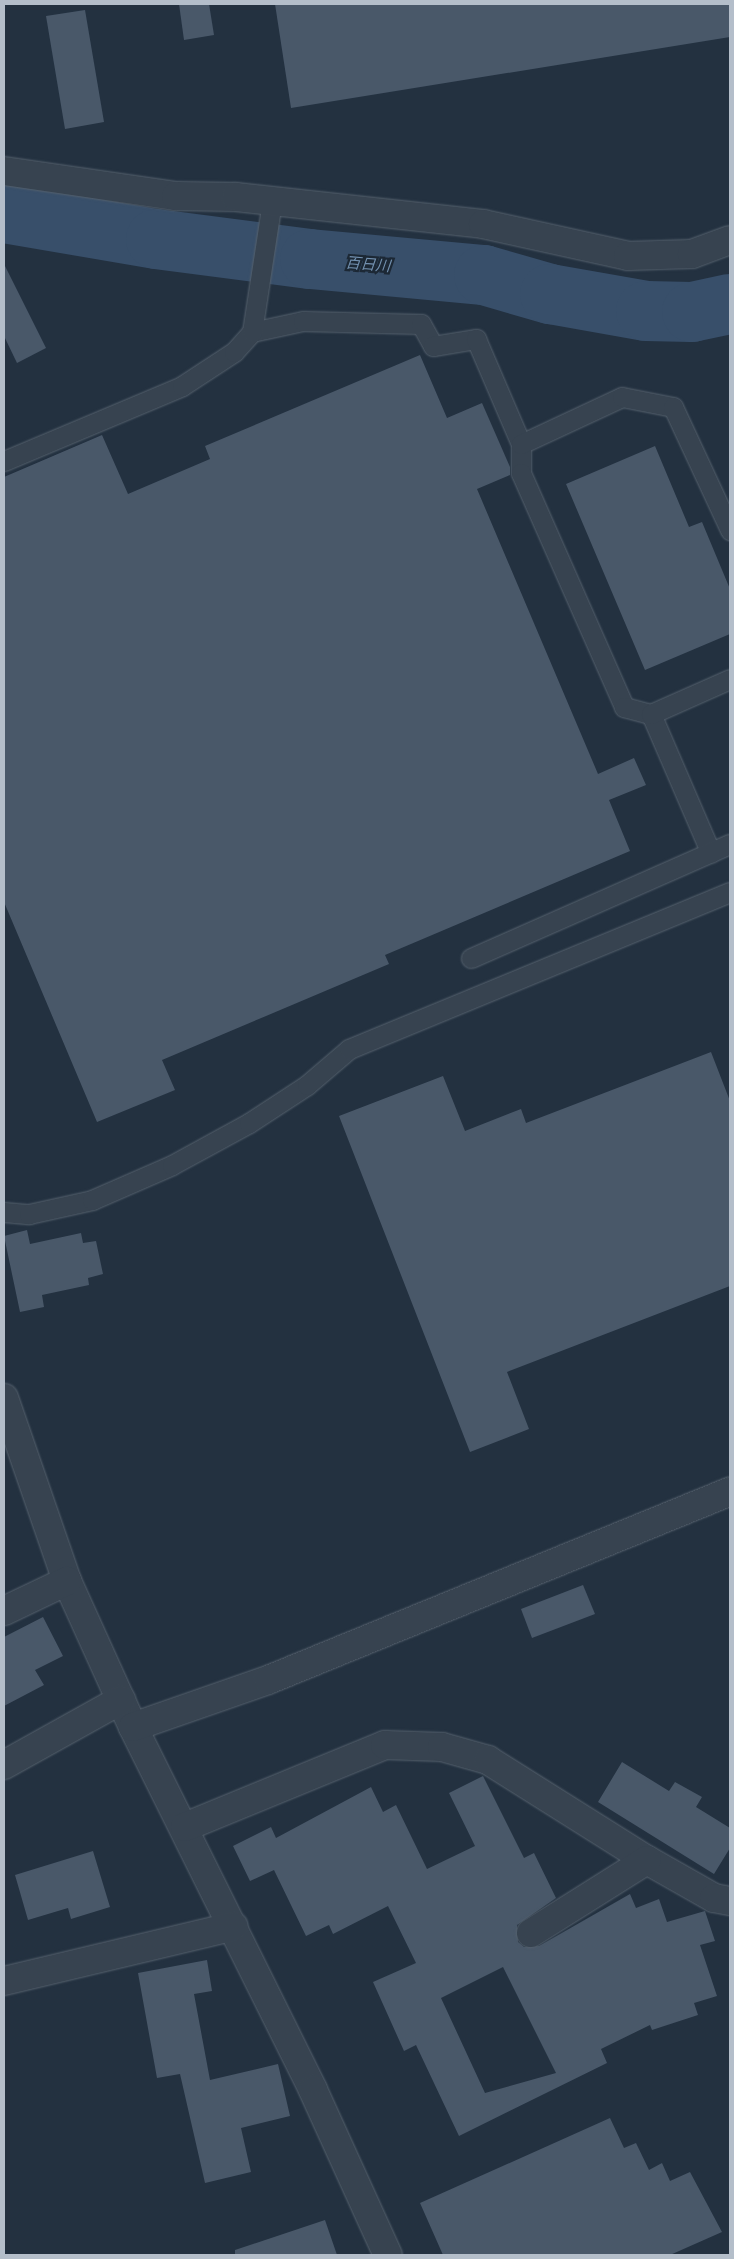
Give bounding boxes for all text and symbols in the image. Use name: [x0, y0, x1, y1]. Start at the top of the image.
water label: 百日川: [345, 253, 391, 275]

